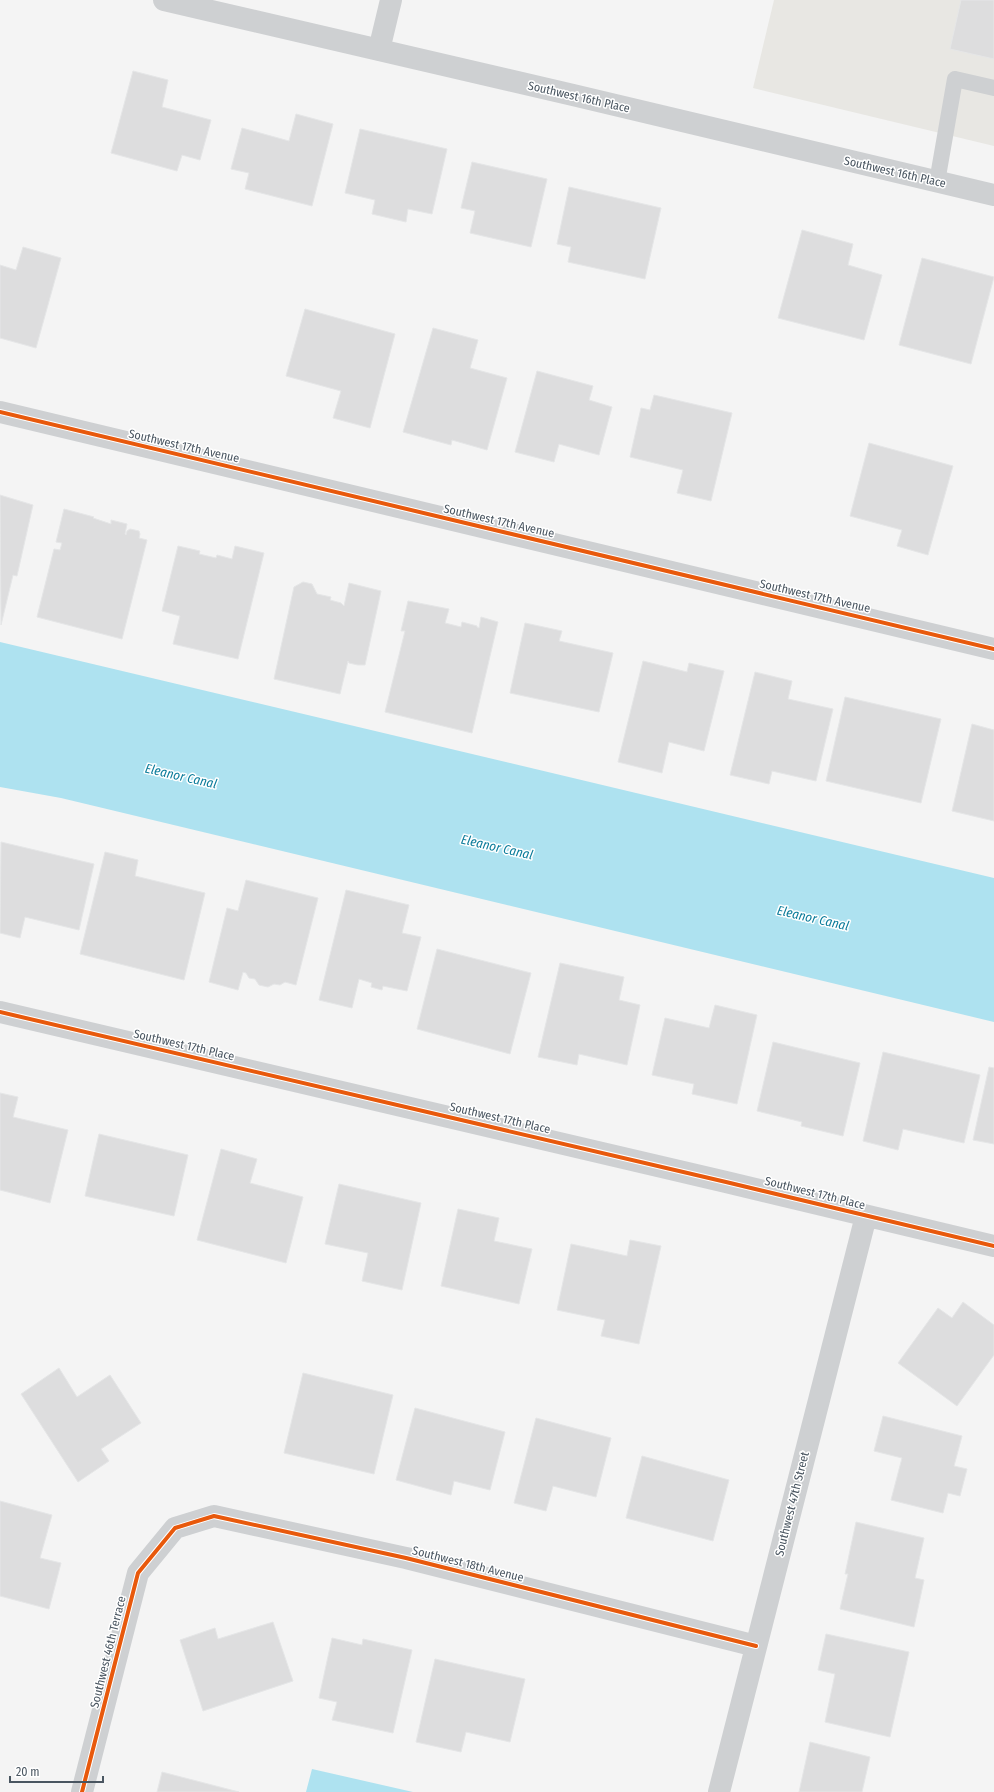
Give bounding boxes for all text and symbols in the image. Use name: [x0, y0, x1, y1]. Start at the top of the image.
street label: Southwest 16th Place: [527, 78, 631, 116]
street label: Southwest 16th Place: [843, 153, 947, 191]
street label: Southwest 17th Avenue: [127, 426, 241, 466]
street label: Southwest 17th Avenue: [442, 501, 556, 541]
street label: Southwest 17th Avenue: [758, 576, 872, 616]
water label: Eleanor Canal: [144, 760, 219, 792]
water label: Eleanor Canal: [460, 831, 535, 863]
water label: Eleanor Canal: [776, 902, 851, 934]
street label: Southwest 17th Place: [132, 1027, 236, 1063]
street label: Southwest 17th Place: [448, 1100, 552, 1136]
street label: Southwest 17th Place: [763, 1174, 867, 1212]
street label: Southwest 47th Street: [772, 1450, 812, 1558]
street label: Southwest 18th Avenue: [411, 1543, 525, 1585]
street label: Southwest 46th Terrace: [87, 1595, 129, 1709]
scale bar: [10, 1758, 103, 1784]
text: 20 m: [16, 1765, 40, 1779]

